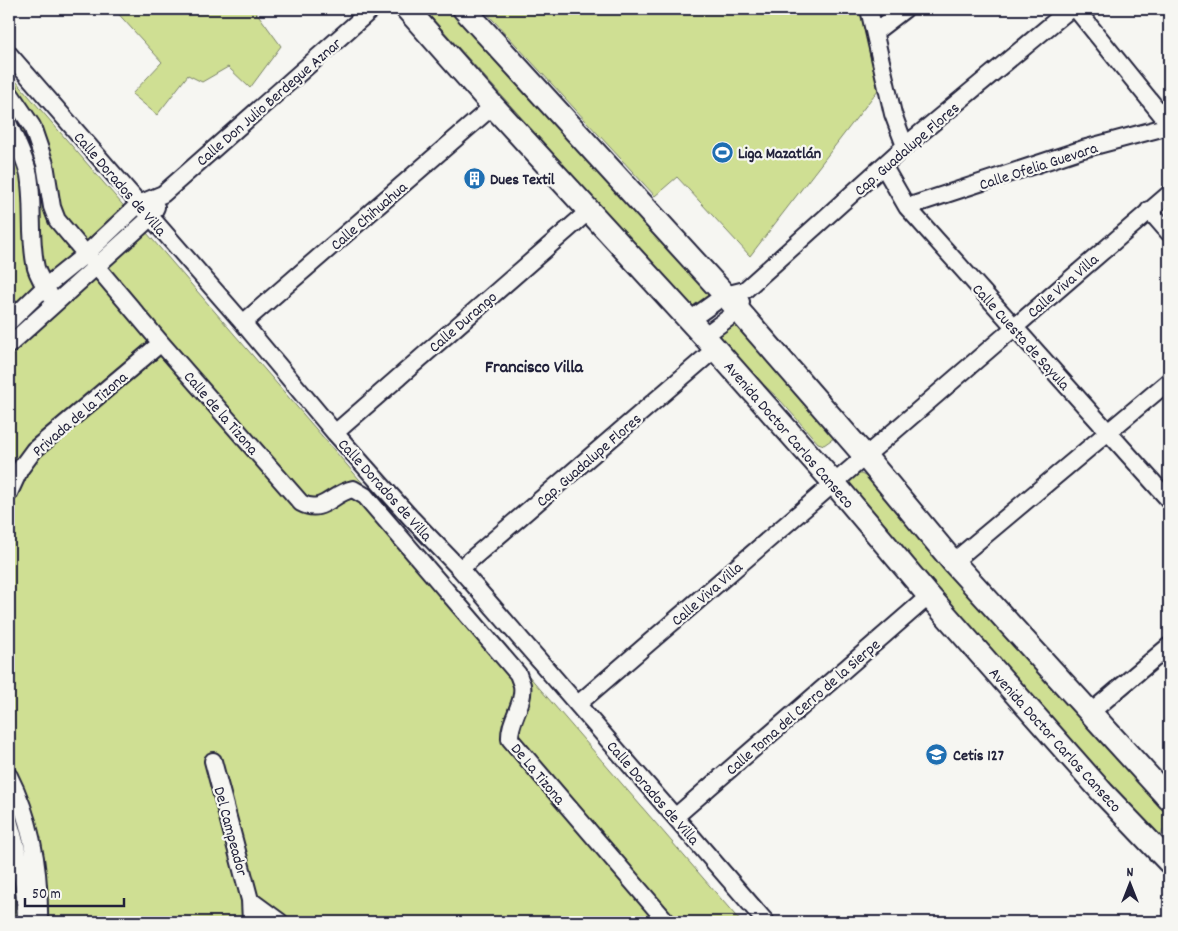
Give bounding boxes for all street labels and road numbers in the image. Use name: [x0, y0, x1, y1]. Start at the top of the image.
street label: Calle Don Julio Berdegue Aznar: [192, 33, 347, 173]
street label: Cap. Guadalupe Flores: [850, 97, 966, 202]
street label: Calle Dorados de Villa: [67, 127, 171, 242]
street label: Calle Ofelia Guevara: [977, 137, 1101, 197]
street label: Calle Chihuahua: [326, 177, 414, 257]
street label: Calle Viva Villa: [1023, 249, 1105, 324]
street label: Calle Cuesta de Sayula: [966, 279, 1075, 397]
street label: Calle Durango: [424, 287, 503, 359]
street label: Avenida Doctor Carlos Canseco: [718, 357, 859, 514]
street label: Privada de la Tizona: [28, 367, 134, 463]
street label: Calle de la Tizona: [177, 367, 263, 461]
street label: Cap. Guadalupe Flores: [532, 408, 648, 513]
street label: Calle Dorados de Villa: [332, 434, 437, 548]
street label: Calle Viva Villa: [667, 557, 749, 632]
street label: Calle Toma del Cerro de la Sierpe: [721, 634, 886, 782]
street label: Avenida Doctor Carlos Canseco: [982, 663, 1126, 818]
street label: Calle Dorados de Villa: [600, 736, 704, 851]
street label: De La Tizona: [504, 739, 570, 811]
street label: Del Campeador: [207, 784, 253, 879]

